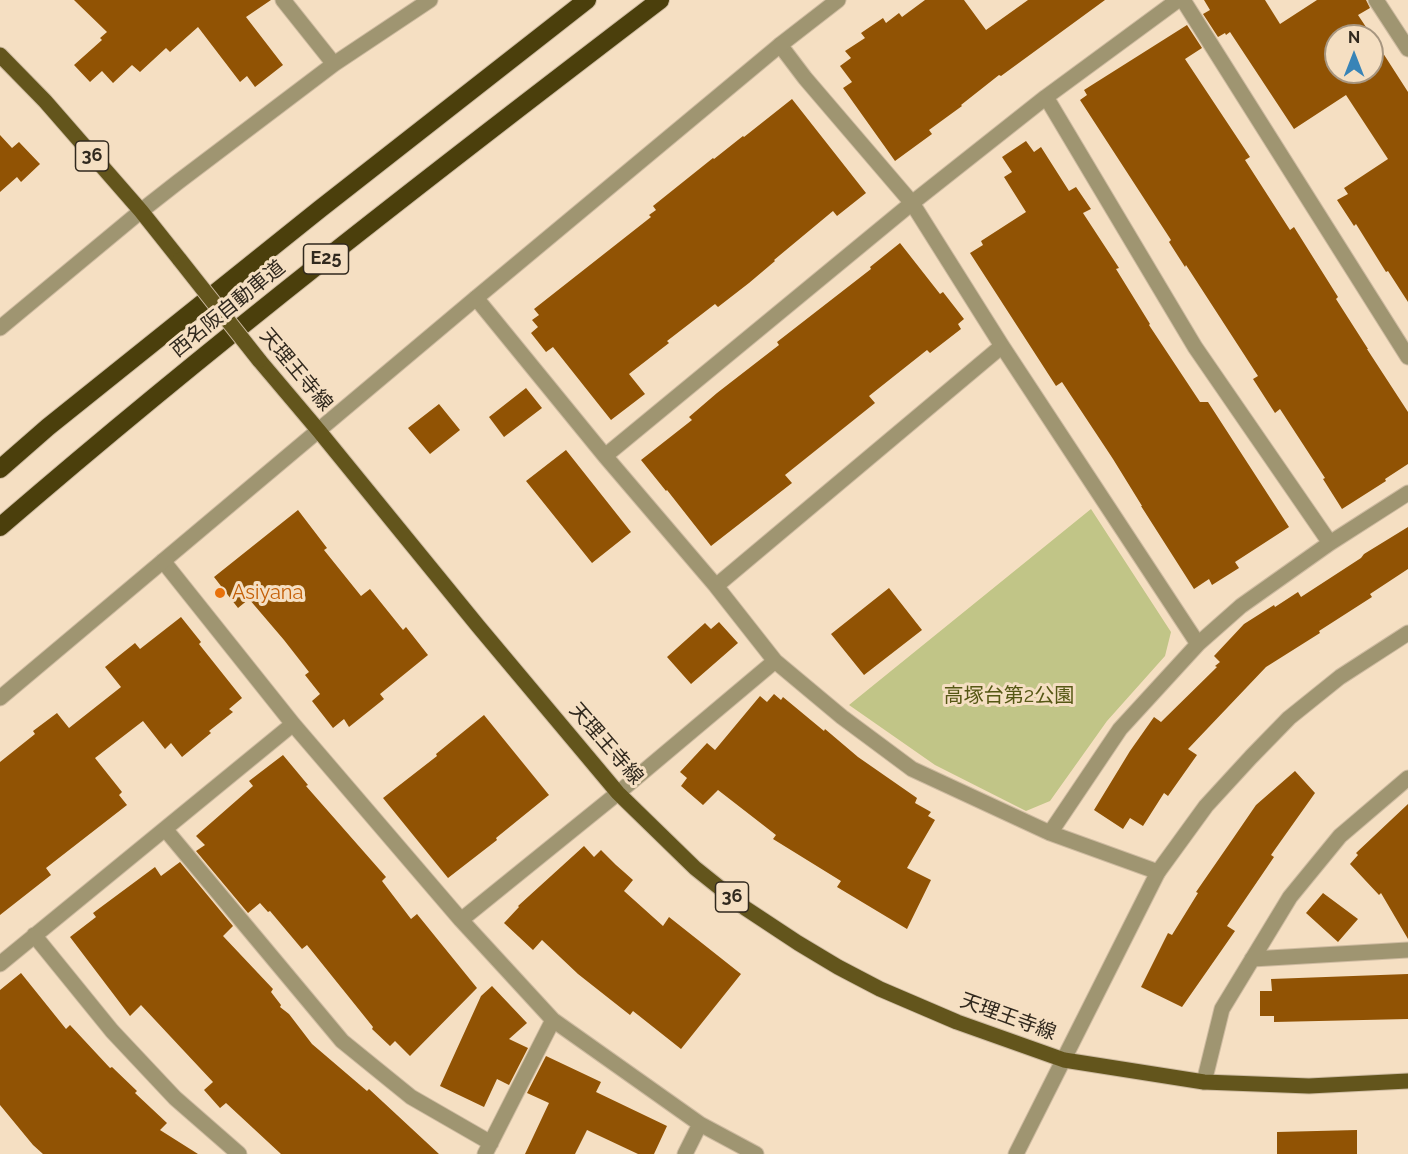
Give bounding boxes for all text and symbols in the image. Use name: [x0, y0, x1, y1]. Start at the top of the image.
north arrow: [1324, 24, 1384, 84]
text: N: [1348, 28, 1360, 47]
road number: 36: [76, 141, 109, 171]
road number: E25: [304, 244, 348, 274]
street label: 西名阪自動車道: [166, 256, 290, 362]
street label: 天理王寺線: [255, 324, 337, 416]
place label: Asiyana: [232, 581, 303, 605]
marker: Asiyana: [213, 586, 227, 600]
park label: 高塚台第2公園: [944, 684, 1074, 708]
street label: 天理王寺線: [564, 698, 648, 790]
road number: 36: [716, 882, 748, 912]
street label: 天理王寺線: [957, 989, 1059, 1045]

